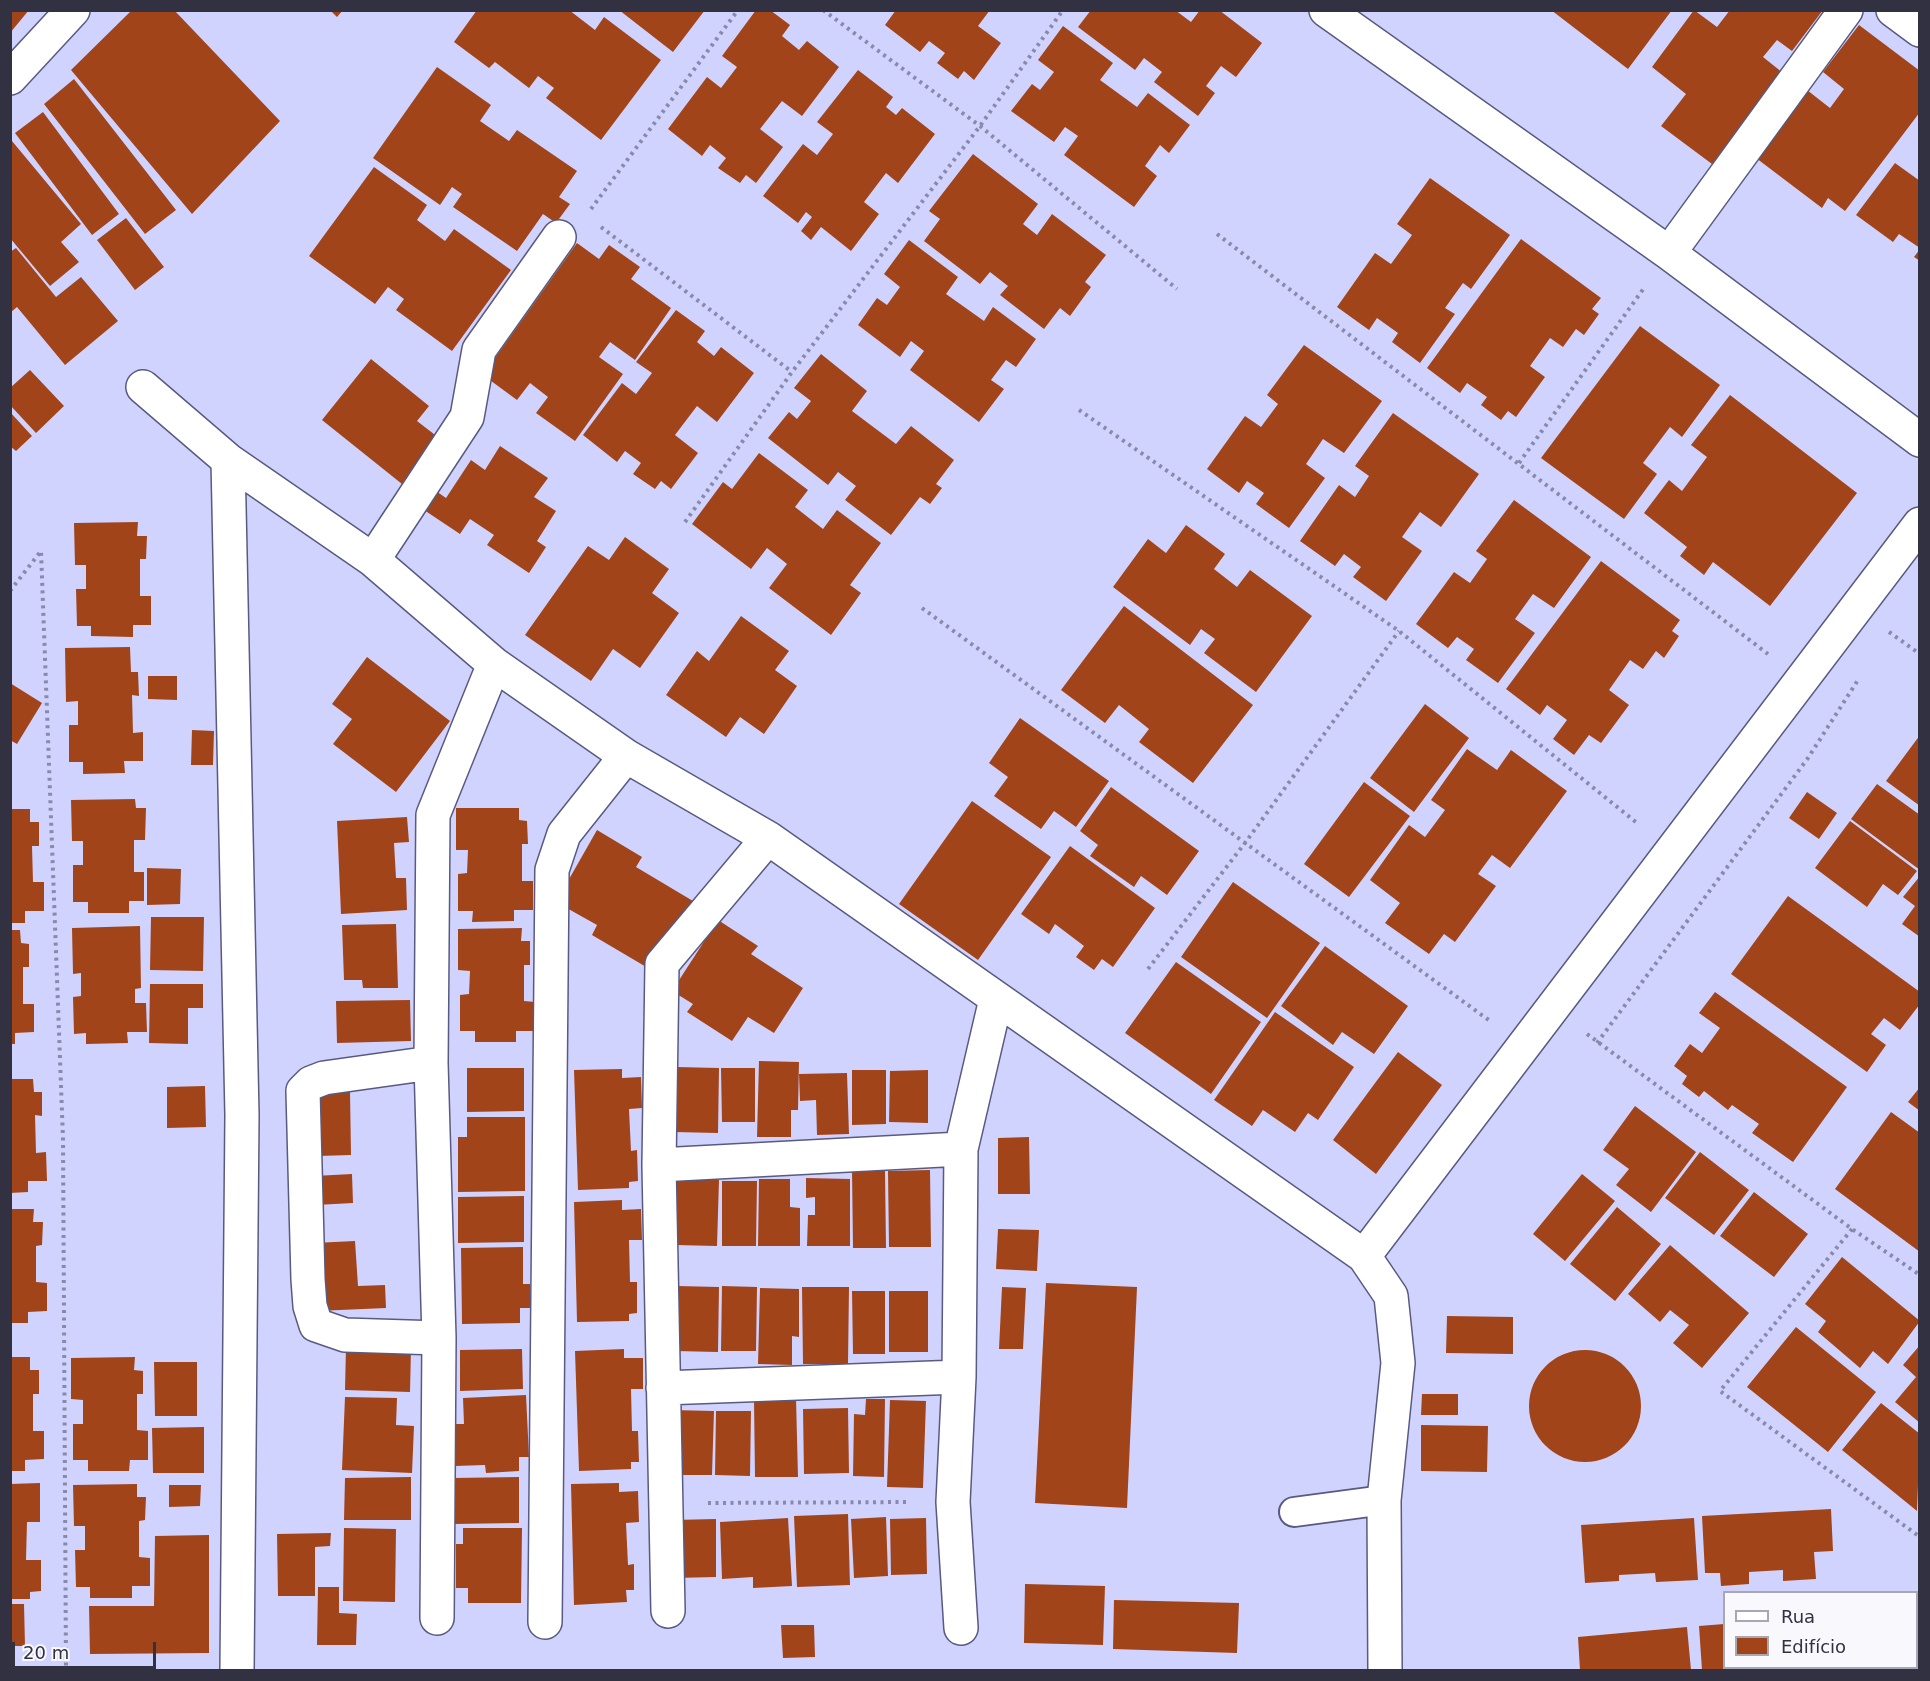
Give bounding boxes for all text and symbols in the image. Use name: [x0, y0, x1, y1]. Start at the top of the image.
legend: [1723, 1591, 1918, 1669]
text: Rua: [1781, 1606, 1815, 1627]
scale bar: [15, 1630, 159, 1668]
text: Edifício: [1781, 1636, 1846, 1657]
text: 20 m: [23, 1642, 69, 1663]

